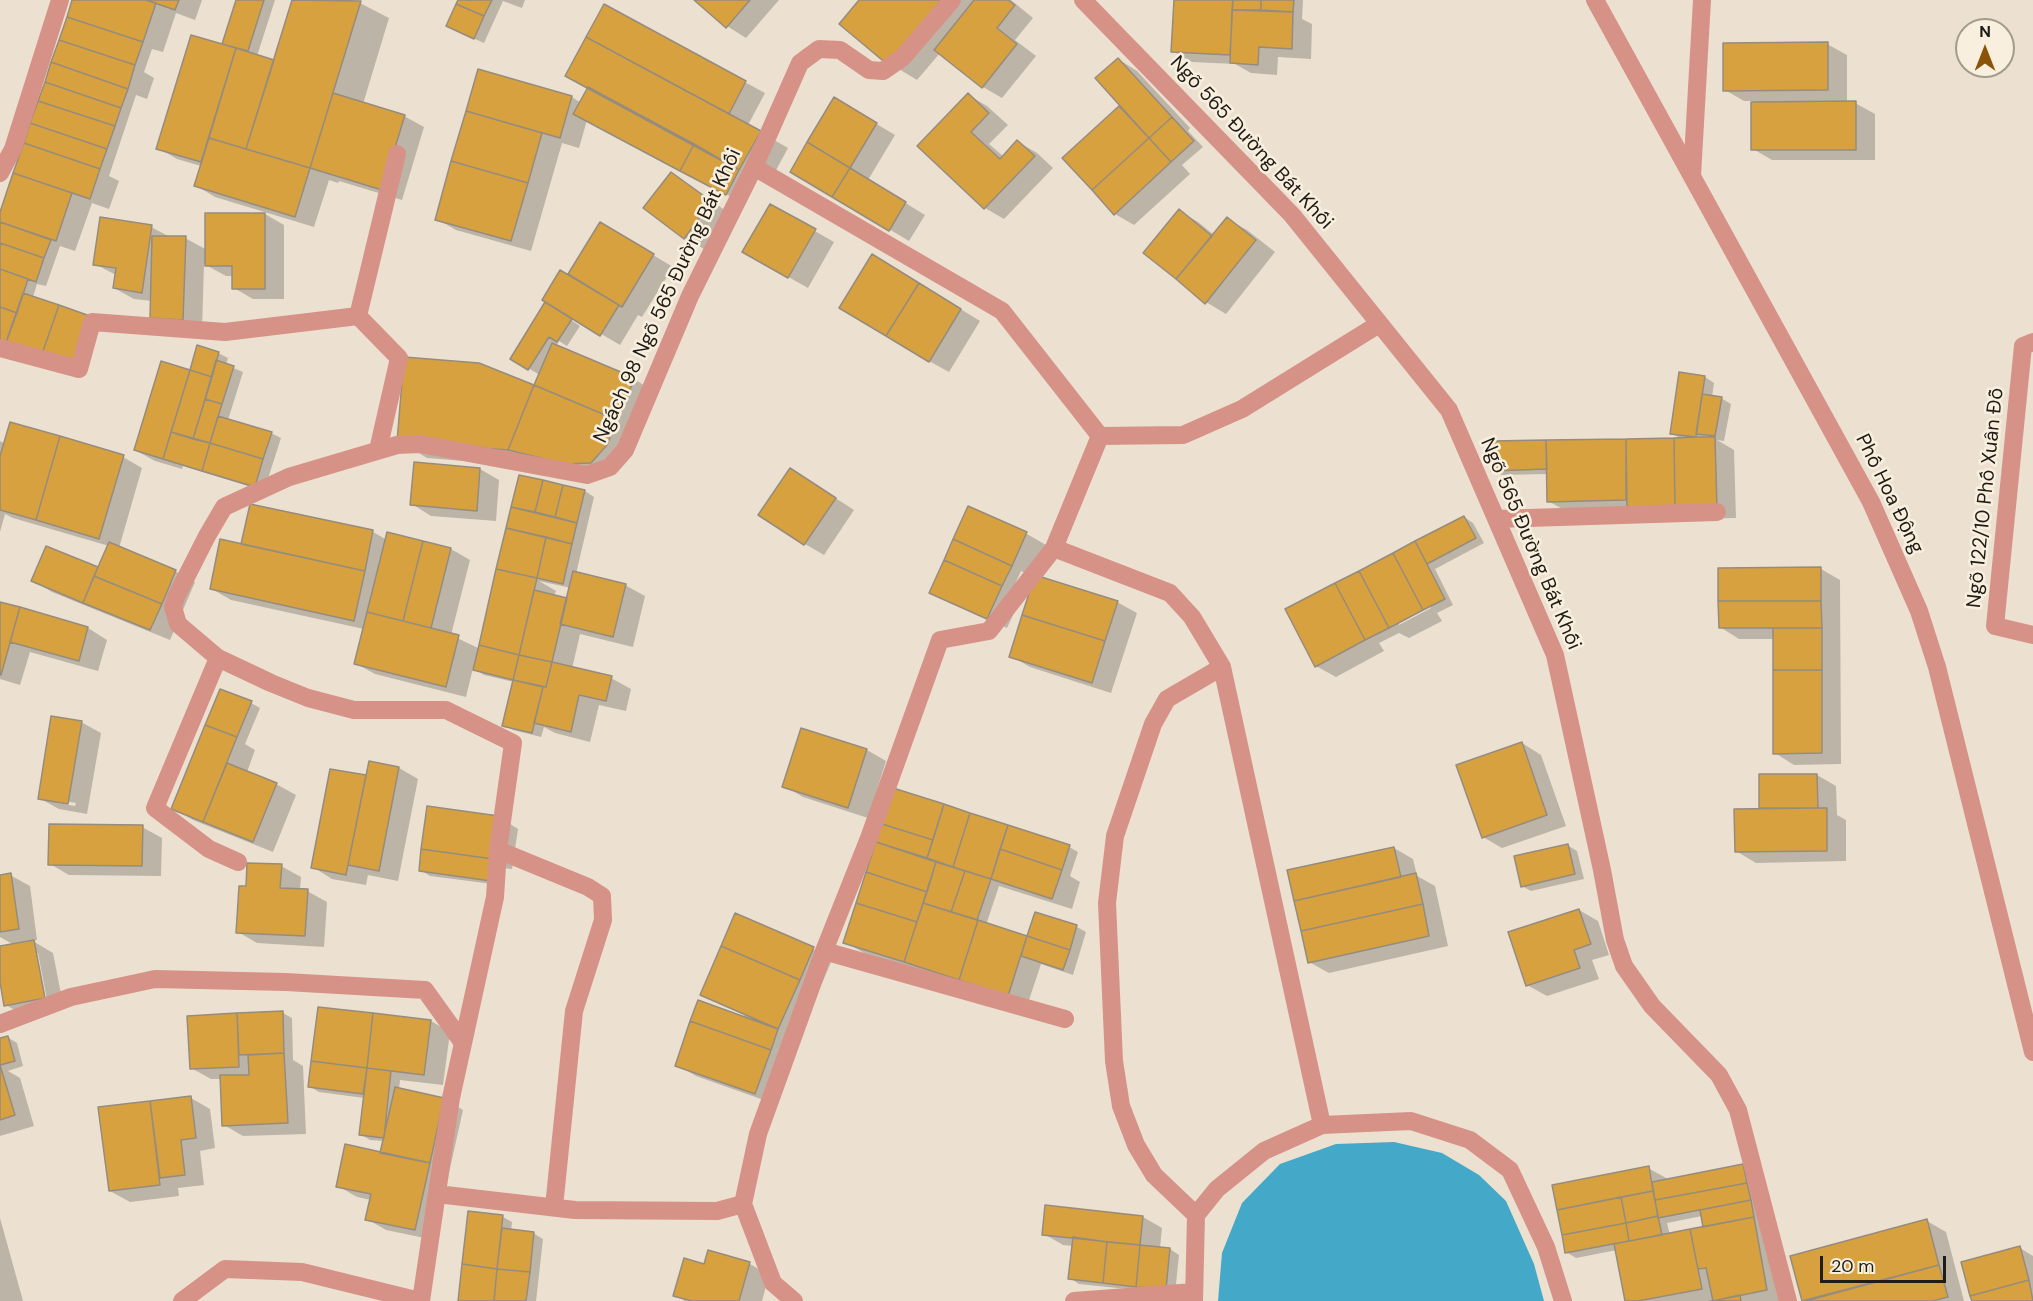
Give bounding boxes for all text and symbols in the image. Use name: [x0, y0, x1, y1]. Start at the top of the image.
north arrow: [1955, 18, 2015, 78]
text: N: [1979, 21, 1991, 42]
street label: Ngõ 565 Đường Bát Khối: [1164, 51, 1338, 235]
street label: Ngách 98 Ngõ 565 Đường Bát Khối: [589, 145, 747, 447]
street label: Ngõ 122/10 Phố Xuân Đỗ: [1963, 387, 2009, 609]
street label: Phố Hoa Động: [1850, 430, 1928, 558]
street label: Ngõ 565 Đường Bát Khối: [1474, 434, 1586, 654]
scale bar: [1823, 1244, 1949, 1282]
text: 20 m: [1831, 1254, 1874, 1278]

